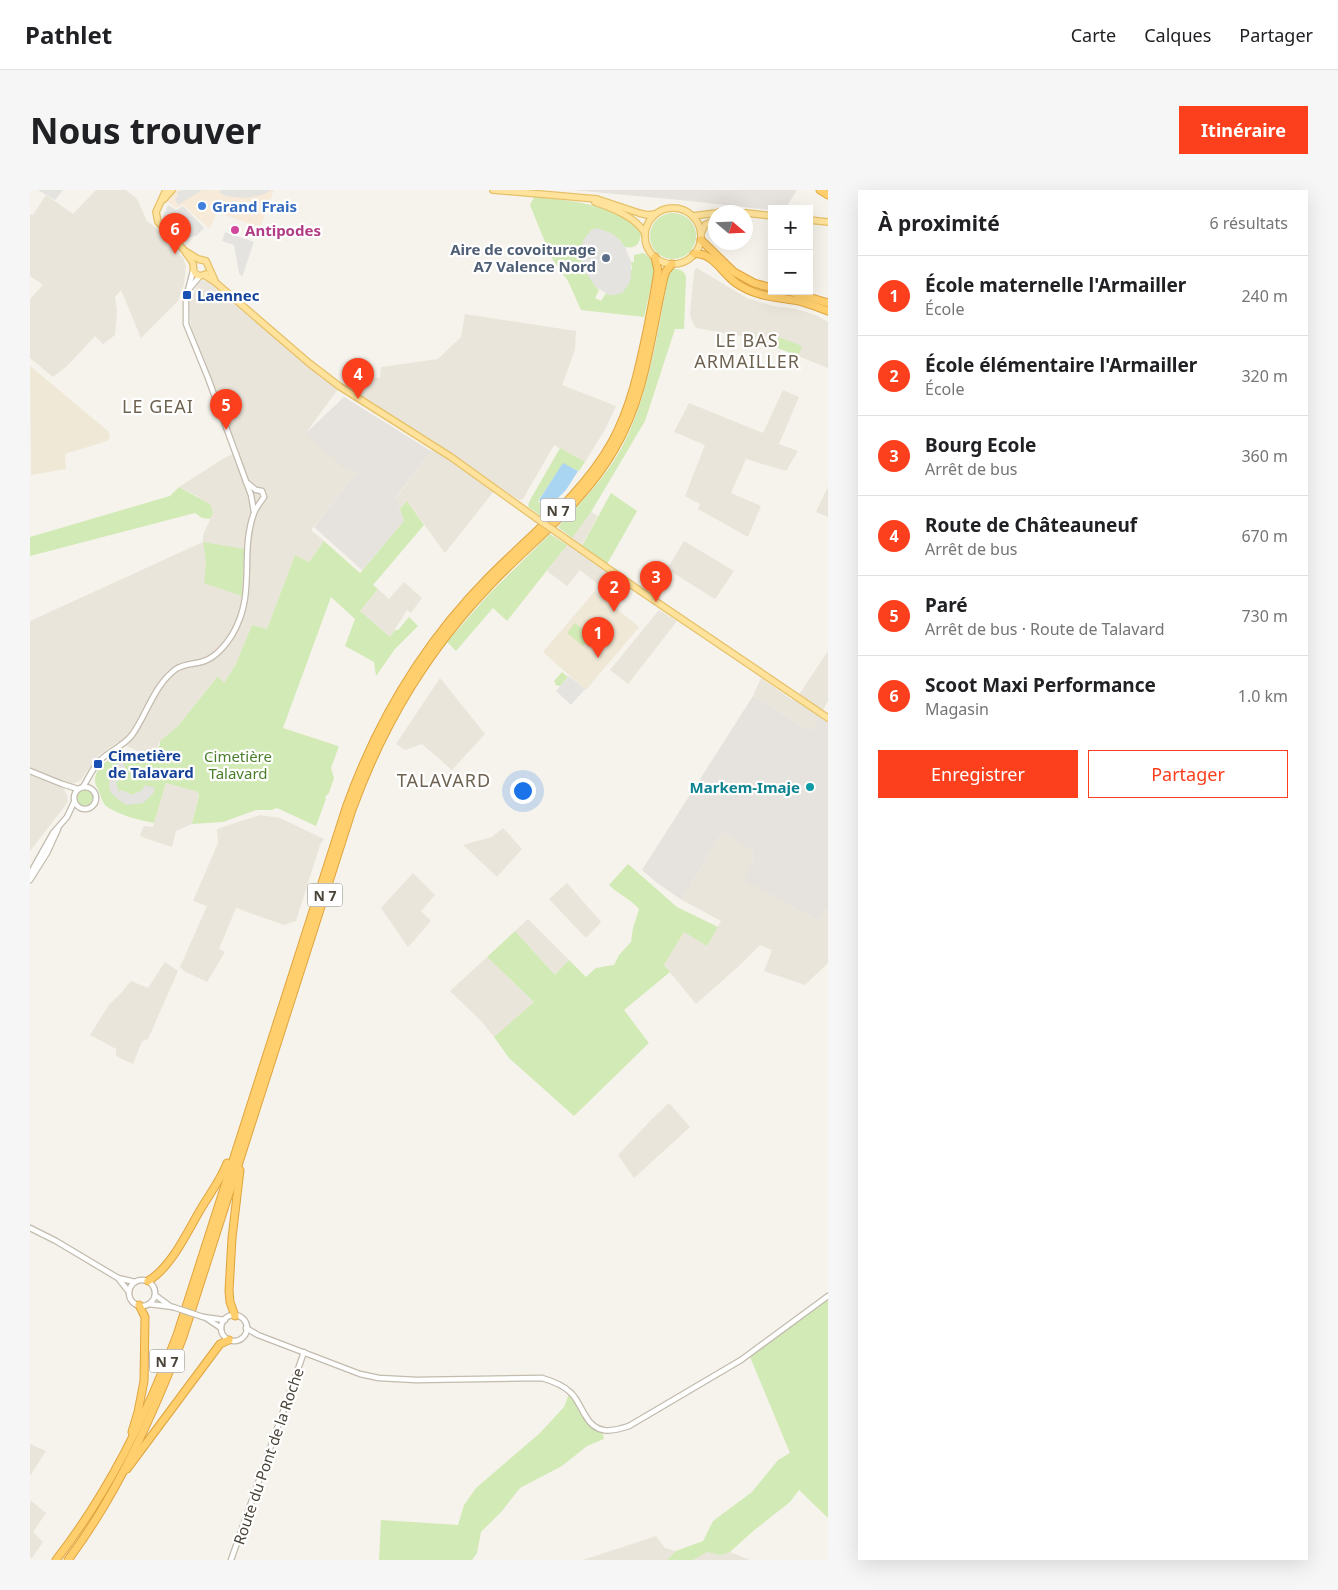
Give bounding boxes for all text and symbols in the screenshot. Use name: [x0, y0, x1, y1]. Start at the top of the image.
text: Pathlet: [25, 18, 112, 51]
text: Carte: [1071, 23, 1116, 47]
text: Calques: [1144, 23, 1211, 47]
text: Partager: [1239, 23, 1313, 47]
button: Itinéraire: [1179, 106, 1308, 154]
text: Nous trouver: [30, 107, 261, 154]
place label: Grand Frais: [212, 196, 297, 216]
marker: Grand Frais: [196, 200, 208, 212]
north arrow: [708, 205, 753, 250]
map controls: [768, 205, 813, 295]
button: +: [768, 205, 813, 250]
text: À proximité: [878, 209, 1000, 237]
text: 6 résultats: [1210, 212, 1288, 234]
pin: 6: [159, 213, 191, 254]
place label: Antipodes: [245, 220, 321, 240]
marker: Antipodes: [229, 224, 241, 236]
place label: Aire de covoiturage A7 Valence Nord: [450, 239, 596, 276]
button: −: [768, 250, 813, 295]
marker: Aire de covoiturage A7 Valence Nord: [600, 252, 612, 264]
text: École maternelle l'Armailler: [925, 272, 1186, 298]
place label: Laennec: [197, 285, 260, 305]
text: 1: [889, 285, 899, 307]
text: 240 m: [1241, 285, 1288, 307]
marker: Laennec: [181, 289, 193, 301]
text: École: [925, 298, 964, 320]
district label: LE BAS ARMAILLER: [694, 328, 800, 373]
text: École élémentaire l'Armailler: [925, 352, 1197, 378]
pin: 4: [342, 358, 374, 399]
text: 2: [889, 365, 899, 387]
text: 320 m: [1241, 365, 1288, 387]
text: École: [925, 378, 964, 400]
pin: 5: [210, 389, 242, 430]
district label: LE GEAI: [122, 394, 194, 418]
text: Bourg Ecole: [925, 432, 1036, 458]
text: 3: [889, 445, 899, 467]
text: 360 m: [1241, 445, 1288, 467]
text: Arrêt de bus: [925, 458, 1018, 480]
road number: N 7: [540, 498, 576, 522]
text: Route de Châteauneuf: [925, 512, 1137, 538]
text: 4: [889, 525, 899, 547]
text: 670 m: [1241, 525, 1288, 547]
text: Arrêt de bus: [925, 538, 1018, 560]
pin: 3: [640, 561, 672, 602]
pin: 2: [598, 571, 630, 612]
text: Paré: [925, 592, 968, 618]
text: 5: [889, 605, 899, 627]
text: 730 m: [1241, 605, 1288, 627]
pin: 1: [582, 617, 614, 658]
text: Arrêt de bus · Route de Talavard: [925, 618, 1165, 640]
text: Scoot Maxi Performance: [925, 672, 1156, 698]
text: 6: [889, 685, 899, 707]
text: 1.0 km: [1238, 685, 1288, 707]
text: Magasin: [925, 698, 989, 720]
place label: Cimetière de Talavard: [108, 745, 194, 782]
park label: Cimetière Talavard: [204, 746, 272, 783]
button: Enregistrer: [878, 750, 1078, 798]
button: Partager: [1088, 750, 1288, 798]
marker: Cimetière de Talavard: [92, 758, 104, 770]
district label: TALAVARD: [397, 768, 491, 792]
place label: Markem-Imaje: [690, 777, 800, 797]
your location: [510, 778, 536, 804]
marker: Markem-Imaje: [804, 781, 816, 793]
road number: N 7: [308, 884, 342, 906]
road number: N 7: [150, 1350, 184, 1372]
street label: Route du Pont de la Roche: [228, 1365, 308, 1547]

